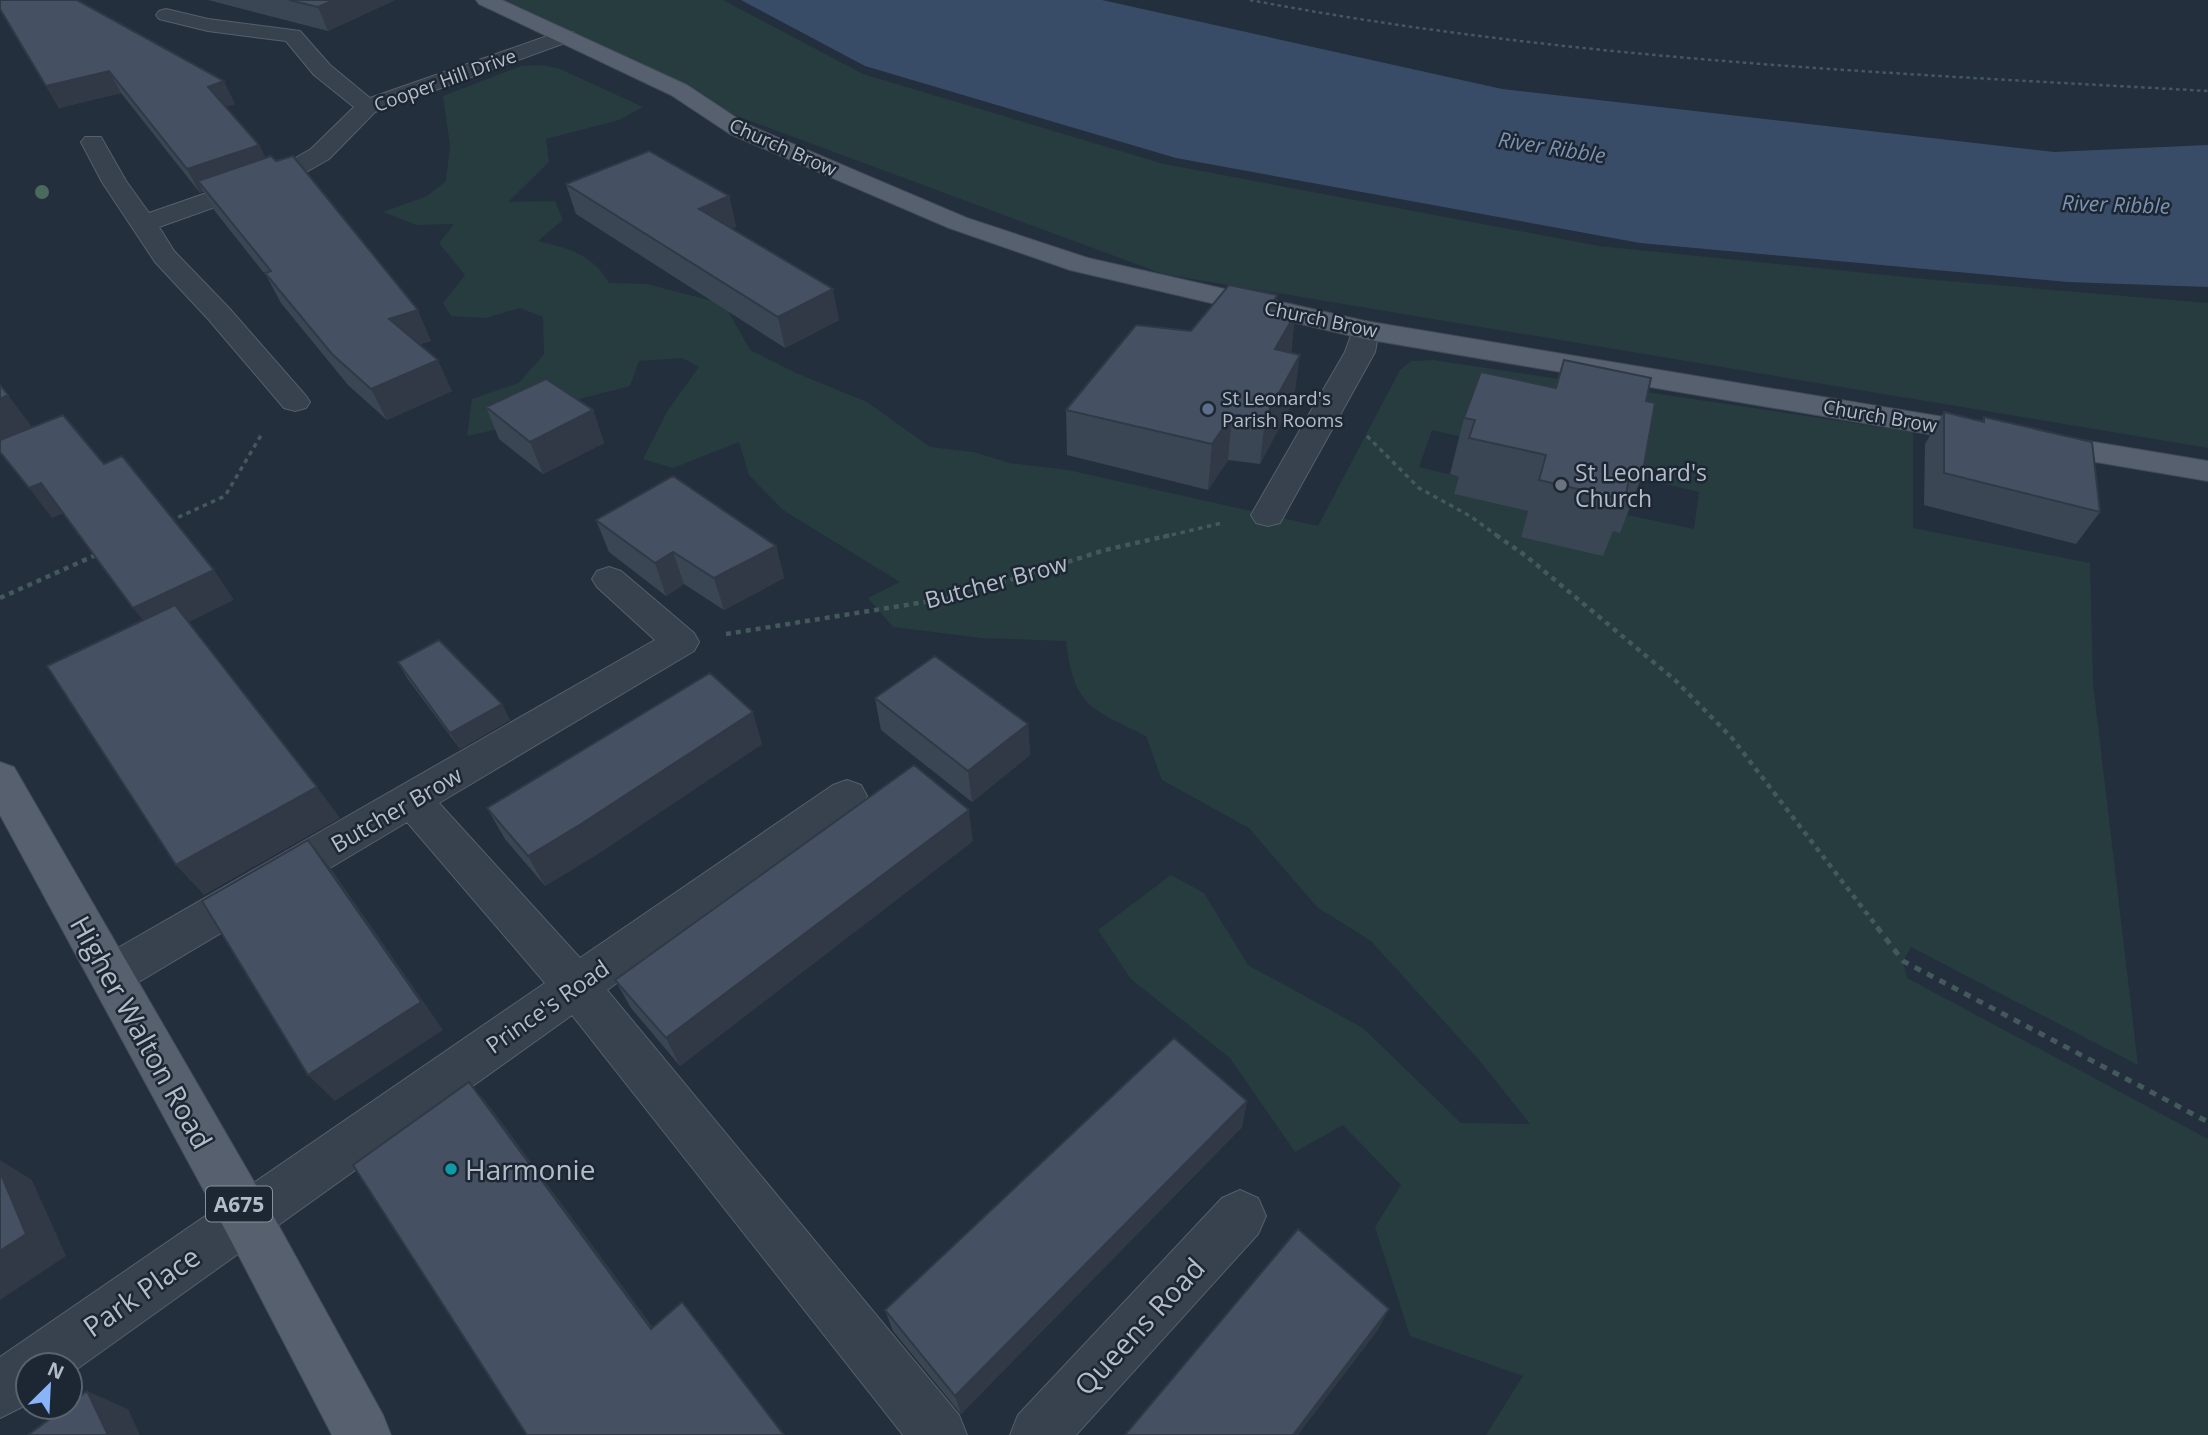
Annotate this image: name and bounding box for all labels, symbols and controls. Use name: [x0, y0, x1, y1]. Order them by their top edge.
street label: Cooper Hill Drive: [370, 42, 520, 118]
street label: Church Brow: [725, 112, 841, 182]
water label: River Ribble: [1496, 125, 1608, 169]
water label: River Ribble: [2061, 188, 2171, 220]
street label: Church Brow: [1262, 294, 1380, 344]
place label: St Leonard's Parish Rooms: [1222, 385, 1343, 433]
street label: Church Brow: [1821, 393, 1939, 439]
marker: St Leonard's Parish Rooms: [1200, 401, 1216, 417]
place label: St Leonard's Church: [1575, 456, 1707, 514]
marker: St Leonard's Church: [1553, 477, 1569, 493]
street label: Butcher Brow: [921, 547, 1071, 615]
street label: Butcher Brow: [325, 758, 468, 859]
street label: Higher Walton Road: [62, 909, 222, 1155]
street label: Prince's Road: [479, 952, 615, 1060]
place label: Harmonie: [465, 1150, 595, 1188]
marker: Harmonie: [443, 1161, 459, 1177]
road number: A675: [206, 1186, 272, 1222]
street label: Park Place: [75, 1237, 207, 1345]
street label: Queens Road: [1065, 1249, 1213, 1403]
north arrow: [14, 1351, 84, 1421]
text: N: [44, 1355, 68, 1385]

